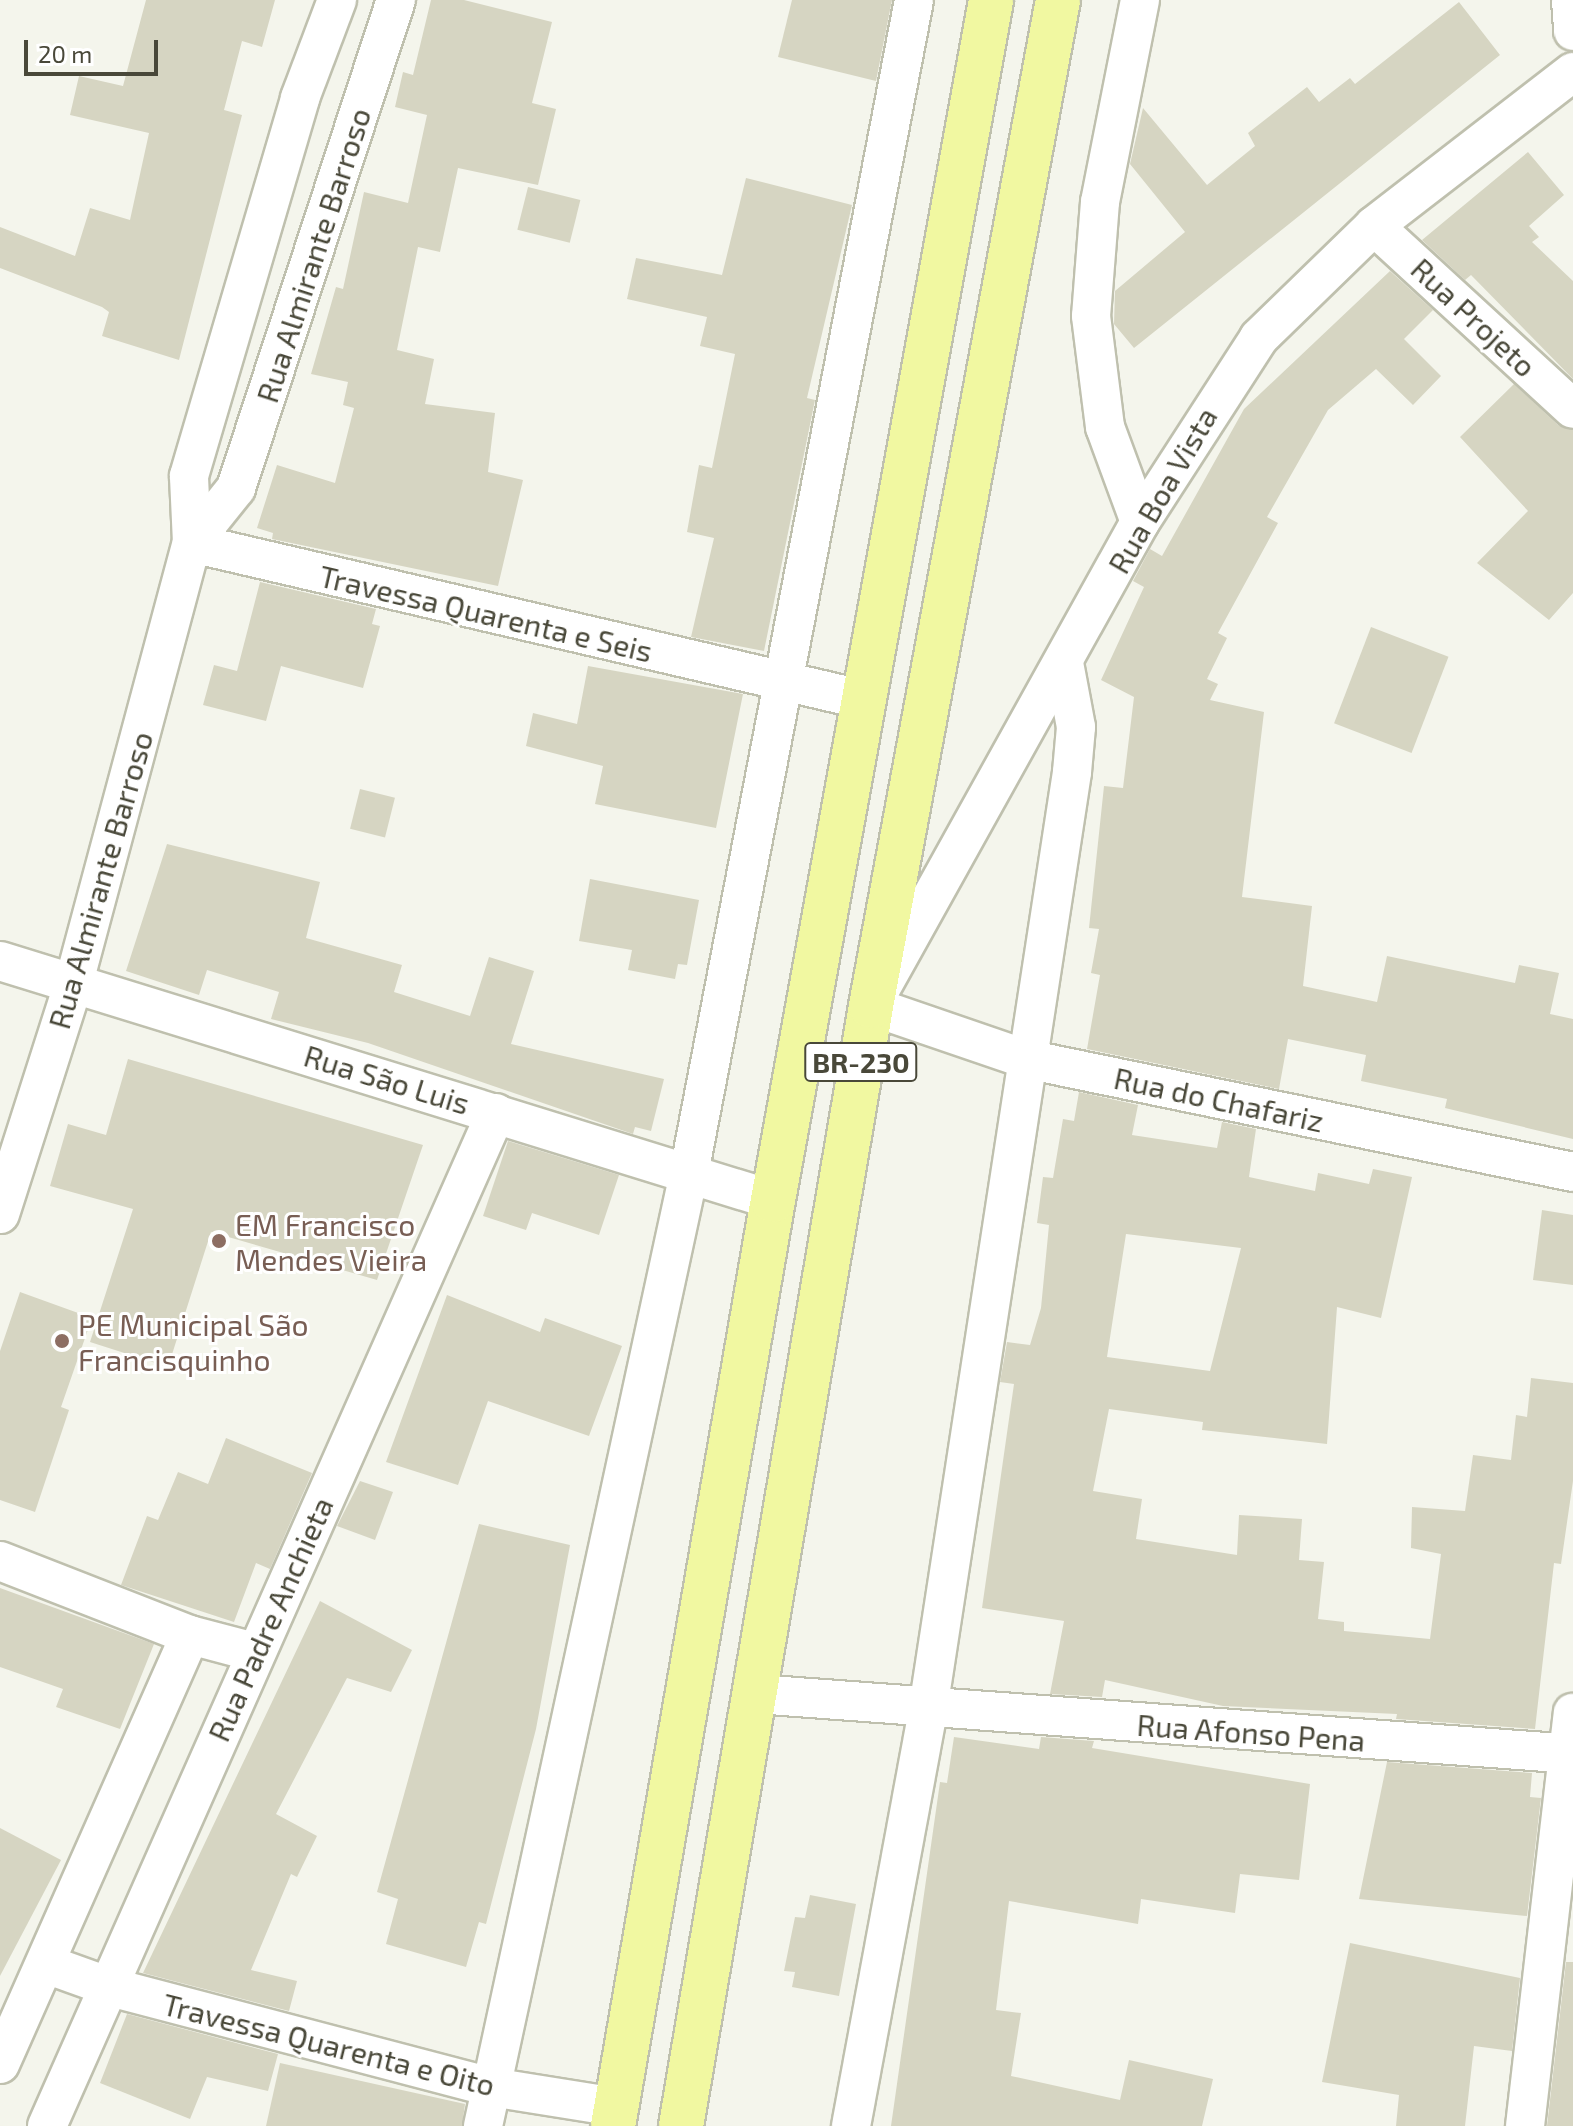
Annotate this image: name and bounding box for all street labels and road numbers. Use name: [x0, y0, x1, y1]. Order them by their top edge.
street label: Rua Almirante Barroso: [248, 103, 378, 407]
street label: Rua Projeto: [1404, 250, 1544, 384]
street label: Rua Boa Vista: [1100, 400, 1224, 580]
street label: Travessa Quarenta e Seis: [316, 557, 656, 669]
street label: Rua Almirante Barroso: [40, 727, 160, 1033]
street label: Rua São Luis: [300, 1037, 474, 1121]
road number: BR-230: [803, 1038, 919, 1086]
street label: Rua do Chafariz: [1111, 1059, 1327, 1139]
street label: Rua Padre Anchieta: [200, 1491, 340, 1747]
street label: Rua Afonso Pena: [1135, 1706, 1367, 1758]
street label: Travessa Quarenta e Oito: [159, 1985, 499, 2103]

